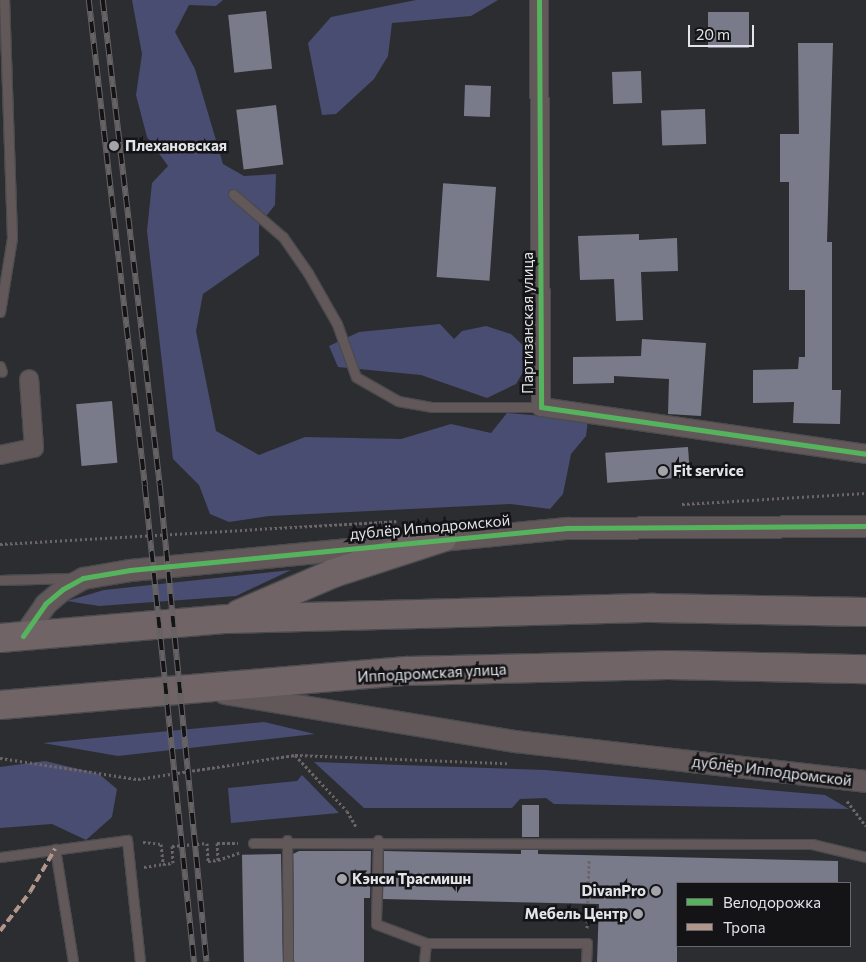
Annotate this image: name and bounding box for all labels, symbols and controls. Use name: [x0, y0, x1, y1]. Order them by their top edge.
scale bar: [691, 15, 757, 47]
text: 20 m: [696, 25, 730, 43]
place label: Плехановская: [125, 137, 227, 155]
marker: Плехановская: [107, 139, 121, 153]
street label: Партизанская улица: [519, 252, 537, 394]
place label: Fit service: [673, 462, 744, 480]
marker: Fit service: [657, 465, 669, 477]
street label: дублёр Ипподромской: [349, 511, 511, 543]
street label: Ипподромская улица: [357, 660, 507, 686]
street label: дублёр Ипподромской: [691, 752, 853, 790]
place label: Кэнси Трасмишн: [352, 870, 471, 888]
marker: Кэнси Трасмишн: [336, 873, 348, 885]
place label: DivanPro: [582, 882, 646, 900]
legend: [676, 882, 851, 947]
marker: DivanPro: [650, 885, 662, 897]
text: Велодорожка: [723, 893, 821, 911]
place label: Мебель Центр: [525, 905, 628, 923]
marker: Мебель Центр: [632, 908, 644, 920]
text: Тропа: [723, 918, 765, 936]

